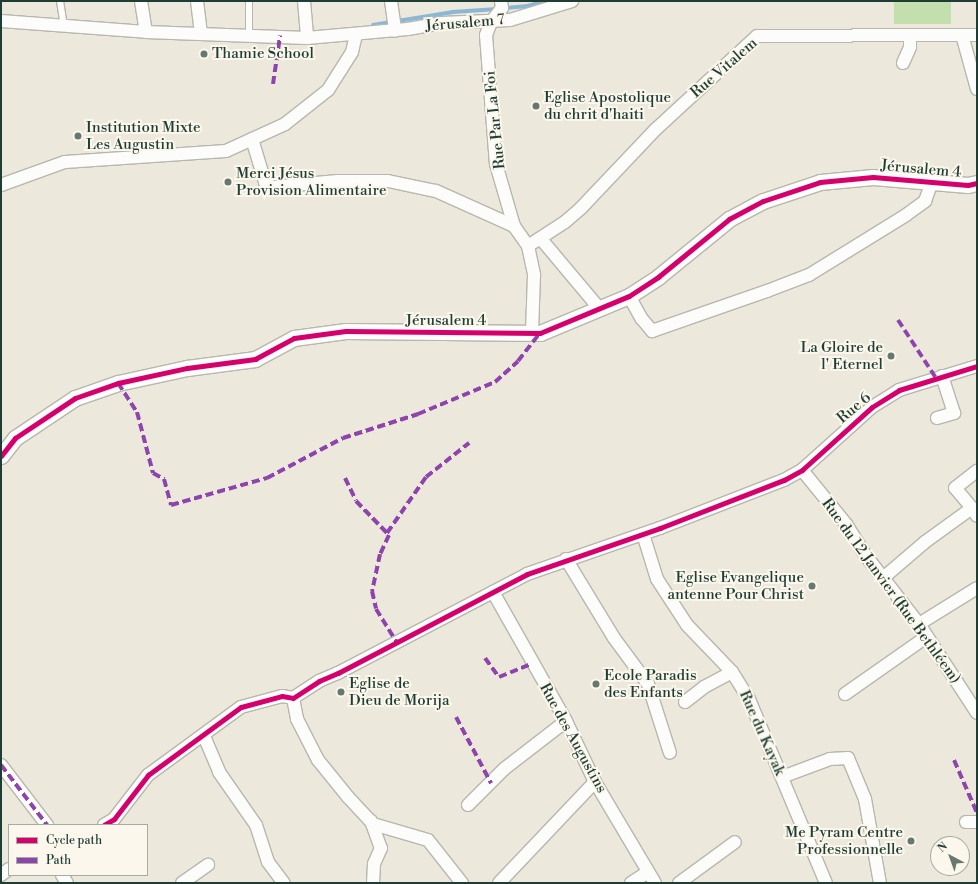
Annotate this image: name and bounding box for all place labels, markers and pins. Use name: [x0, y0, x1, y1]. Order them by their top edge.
place label: Thamie School: [212, 45, 314, 63]
marker: Thamie School: [199, 49, 209, 59]
place label: Eglise Apostolique du chrit d'haiti: [544, 88, 671, 123]
marker: Eglise Apostolique du chrit d'haiti: [531, 101, 541, 111]
place label: Institution Mixte Les Augustin: [86, 118, 201, 153]
marker: Institution Mixte Les Augustin: [73, 131, 83, 141]
place label: Merci Jésus Provision Alimentaire: [236, 164, 386, 199]
marker: Merci Jésus Provision Alimentaire: [223, 177, 233, 187]
place label: La Gloire de l' Eternel: [800, 338, 883, 373]
marker: La Gloire de l' Eternel: [886, 351, 896, 361]
place label: Eglise Evangelique antenne Pour Christ: [667, 568, 804, 603]
marker: Eglise Evangelique antenne Pour Christ: [807, 581, 817, 591]
place label: Ecole Paradis des Enfants: [604, 666, 697, 701]
place label: Eglise de Dieu de Morija: [349, 674, 450, 709]
marker: Ecole Paradis des Enfants: [591, 679, 601, 689]
marker: Eglise de Dieu de Morija: [336, 687, 346, 697]
place label: Me Pyram Centre Professionnelle: [785, 823, 903, 858]
marker: Me Pyram Centre Professionnelle: [906, 836, 916, 846]

